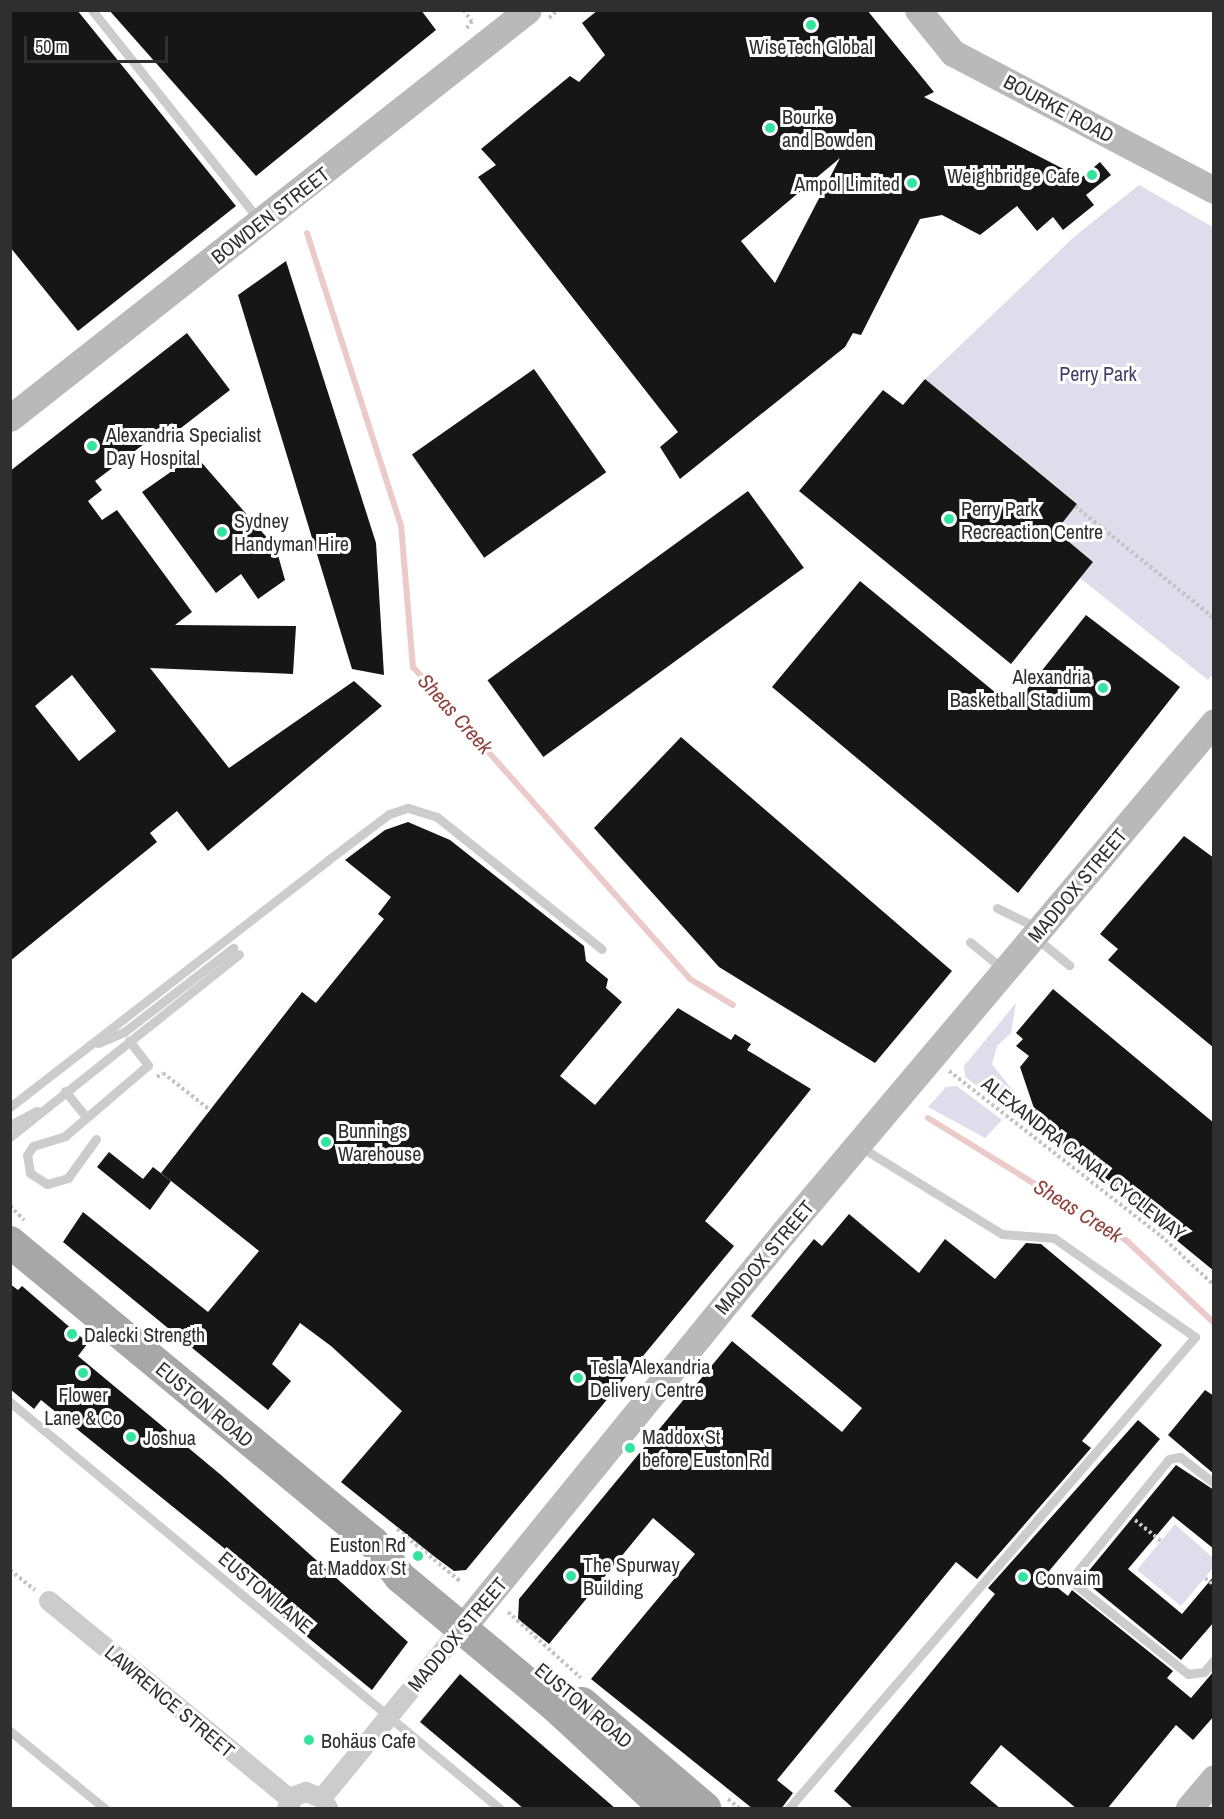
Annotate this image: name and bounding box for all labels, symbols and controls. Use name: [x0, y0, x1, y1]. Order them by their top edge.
marker: WiseTech Global: [804, 18, 818, 32]
scale bar: [27, 24, 171, 62]
text: 50 m: [35, 34, 68, 59]
place label: WiseTech Global: [749, 34, 873, 58]
street label: BOURKE ROAD: [1000, 69, 1118, 147]
place label: Bourke and Bowden: [782, 104, 873, 151]
marker: Bourke and Bowden: [763, 121, 777, 135]
street label: BOWDEN STREET: [206, 162, 334, 268]
place label: Weighbridge Cafe: [947, 163, 1080, 187]
marker: Weighbridge Cafe: [1085, 168, 1099, 182]
place label: Ampol Limited: [794, 171, 900, 195]
marker: Ampol Limited: [905, 176, 919, 190]
park label: Perry Park: [1059, 361, 1137, 385]
place label: Alexandria Specialist Day Hospital: [106, 422, 261, 469]
marker: Alexandria Specialist Day Hospital: [83, 437, 101, 455]
place label: Perry Park Recreaction Centre: [961, 496, 1103, 543]
place label: Sydney Handyman Hire: [234, 508, 349, 555]
marker: Perry Park Recreaction Centre: [942, 512, 956, 526]
marker: Sydney Handyman Hire: [215, 525, 229, 539]
place label: Alexandria Basketball Stadium: [950, 664, 1091, 711]
water label: Sheas Creek: [412, 669, 498, 759]
marker: Alexandria Basketball Stadium: [1096, 681, 1110, 695]
street label: MADDOX STREET: [1022, 823, 1132, 947]
street label: ALEXANDRA CANAL CYCLEWAY: [977, 1071, 1191, 1245]
place label: Bunnings Warehouse: [338, 1118, 421, 1165]
marker: Bunnings Warehouse: [319, 1135, 333, 1149]
water label: Sheas Creek: [1029, 1174, 1127, 1248]
street label: MADDOX STREET: [709, 1195, 819, 1319]
place label: Dalecki Strength: [84, 1322, 205, 1346]
marker: Dalecki Strength: [65, 1327, 79, 1341]
place label: Tesla Alexandria Delivery Centre: [590, 1354, 711, 1401]
street label: EUSTON ROAD: [151, 1356, 259, 1452]
marker: Flower Lane & Co: [76, 1366, 90, 1380]
marker: Tesla Alexandria Delivery Centre: [571, 1371, 585, 1385]
place label: Flower Lane & Co: [44, 1382, 122, 1429]
place label: Maddox St before Euston Rd: [642, 1424, 770, 1471]
place label: Joshua: [143, 1425, 196, 1449]
marker: Joshua: [124, 1430, 138, 1444]
marker: Maddox St before Euston Rd: [623, 1441, 637, 1455]
place label: Euston Rd at Maddox St: [309, 1532, 406, 1579]
street label: EUSTON LANE: [214, 1546, 318, 1638]
marker: Euston Rd at Maddox St: [411, 1549, 425, 1563]
place label: The Spurway Building: [583, 1552, 680, 1599]
place label: Convaim: [1035, 1565, 1101, 1589]
marker: The Spurway Building: [564, 1569, 578, 1583]
marker: Convaim: [1016, 1570, 1030, 1584]
street label: MADDOX STREET: [402, 1572, 512, 1696]
street label: LAWRENCE STREET: [100, 1640, 240, 1762]
street label: EUSTON ROAD: [530, 1657, 638, 1753]
place label: Bohäus Cafe: [321, 1728, 416, 1752]
marker: Bohäus Cafe: [302, 1733, 316, 1747]

